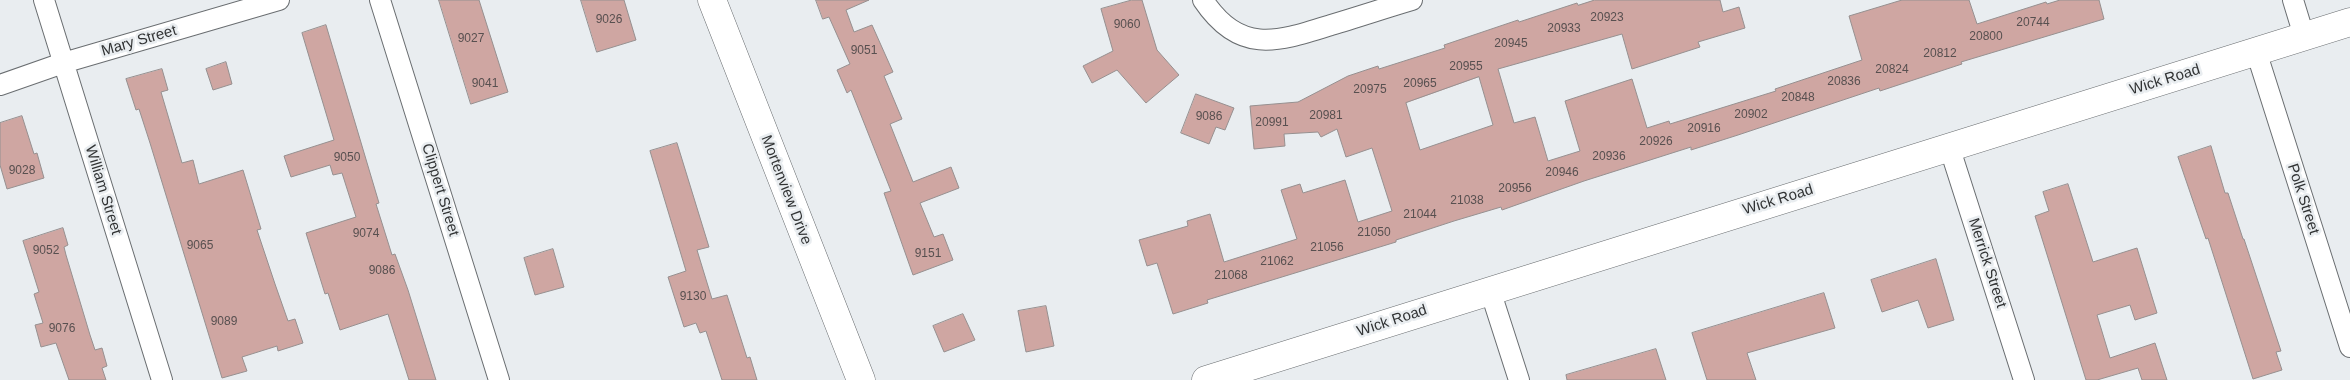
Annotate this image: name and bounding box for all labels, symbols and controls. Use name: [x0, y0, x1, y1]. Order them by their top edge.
house number: 20923: [1590, 11, 1624, 25]
house number: 9026: [596, 13, 622, 27]
house number: 20744: [2016, 16, 2050, 30]
house number: 9060: [1114, 18, 1140, 32]
street label: Mary Street: [99, 22, 179, 60]
house number: 20933: [1547, 22, 1581, 36]
house number: 20800: [1969, 30, 2003, 44]
house number: 9027: [458, 32, 484, 46]
house number: 20945: [1494, 37, 1528, 51]
house number: 9051: [851, 44, 877, 58]
house number: 20812: [1923, 47, 1957, 61]
house number: 20955: [1449, 60, 1483, 74]
street label: Wick Road: [2128, 61, 2202, 99]
house number: 20824: [1875, 63, 1909, 77]
house number: 20836: [1827, 75, 1861, 89]
house number: 9041: [472, 77, 498, 91]
house number: 20965: [1403, 77, 1437, 91]
house number: 20975: [1353, 83, 1387, 97]
house number: 20848: [1781, 91, 1815, 105]
house number: 20902: [1734, 108, 1768, 122]
house number: 20981: [1309, 109, 1343, 123]
house number: 9086: [1196, 110, 1222, 124]
house number: 20991: [1255, 116, 1289, 130]
house number: 20916: [1687, 122, 1721, 136]
street label: Mortenview Drive: [757, 133, 815, 247]
house number: 20926: [1639, 135, 1673, 149]
street label: Clippert Street: [417, 142, 463, 238]
street label: William Street: [81, 143, 125, 237]
house number: 20936: [1592, 150, 1626, 164]
house number: 9050: [334, 151, 360, 165]
street label: Polk Street: [2283, 161, 2323, 237]
house number: 9028: [9, 164, 35, 178]
house number: 20946: [1545, 166, 1579, 180]
street label: Wick Road: [1741, 181, 1815, 219]
house number: 20956: [1498, 182, 1532, 196]
house number: 21038: [1450, 194, 1484, 208]
house number: 21044: [1403, 208, 1437, 222]
street label: Merrick Street: [1964, 216, 2010, 310]
house number: 21050: [1357, 226, 1391, 240]
house number: 9074: [353, 227, 379, 241]
house number: 9065: [187, 239, 213, 253]
house number: 21056: [1310, 241, 1344, 255]
house number: 9052: [33, 244, 59, 258]
house number: 9151: [915, 247, 941, 261]
house number: 21062: [1260, 255, 1294, 269]
house number: 9086: [369, 264, 395, 278]
house number: 21068: [1214, 269, 1248, 283]
house number: 9130: [680, 290, 706, 304]
street label: Wick Road: [1355, 301, 1429, 341]
house number: 9089: [211, 315, 237, 329]
house number: 9076: [49, 322, 75, 336]

